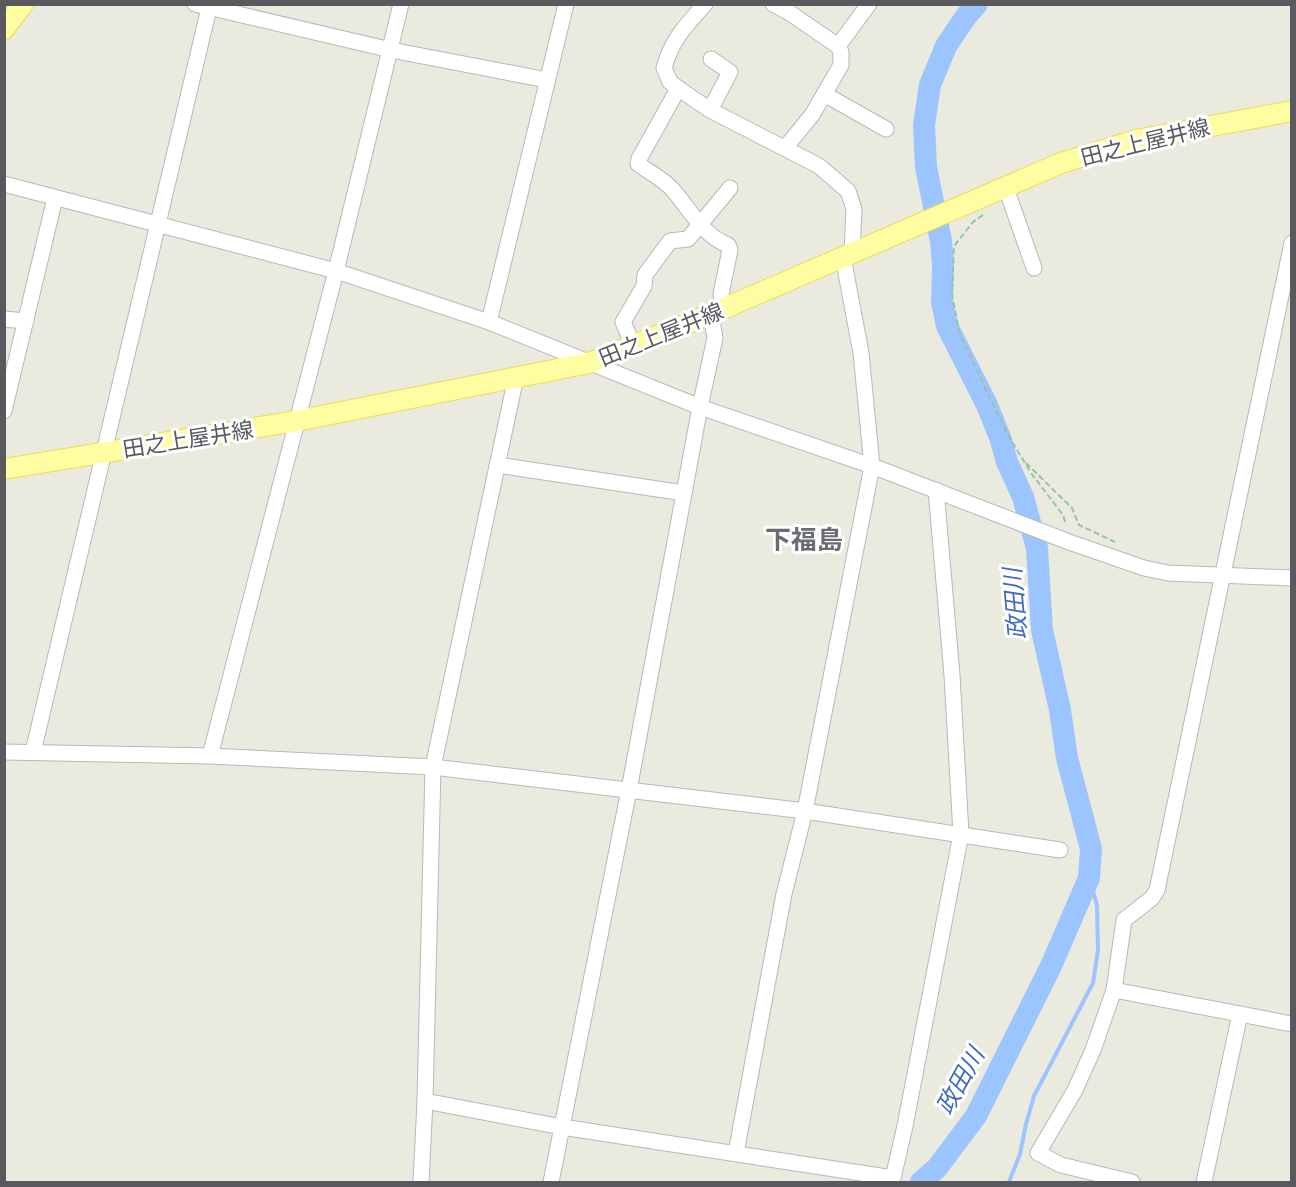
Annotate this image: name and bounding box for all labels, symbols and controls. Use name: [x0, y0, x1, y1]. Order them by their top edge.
street label: 田之上屋井線: [1077, 111, 1213, 173]
street label: 田之上屋井線: [594, 294, 728, 374]
street label: 田之上屋井線: [120, 413, 256, 465]
district label: 下福島: [765, 521, 843, 559]
water label: 政田川: [994, 564, 1036, 641]
water label: 政田川: [927, 1038, 994, 1121]

